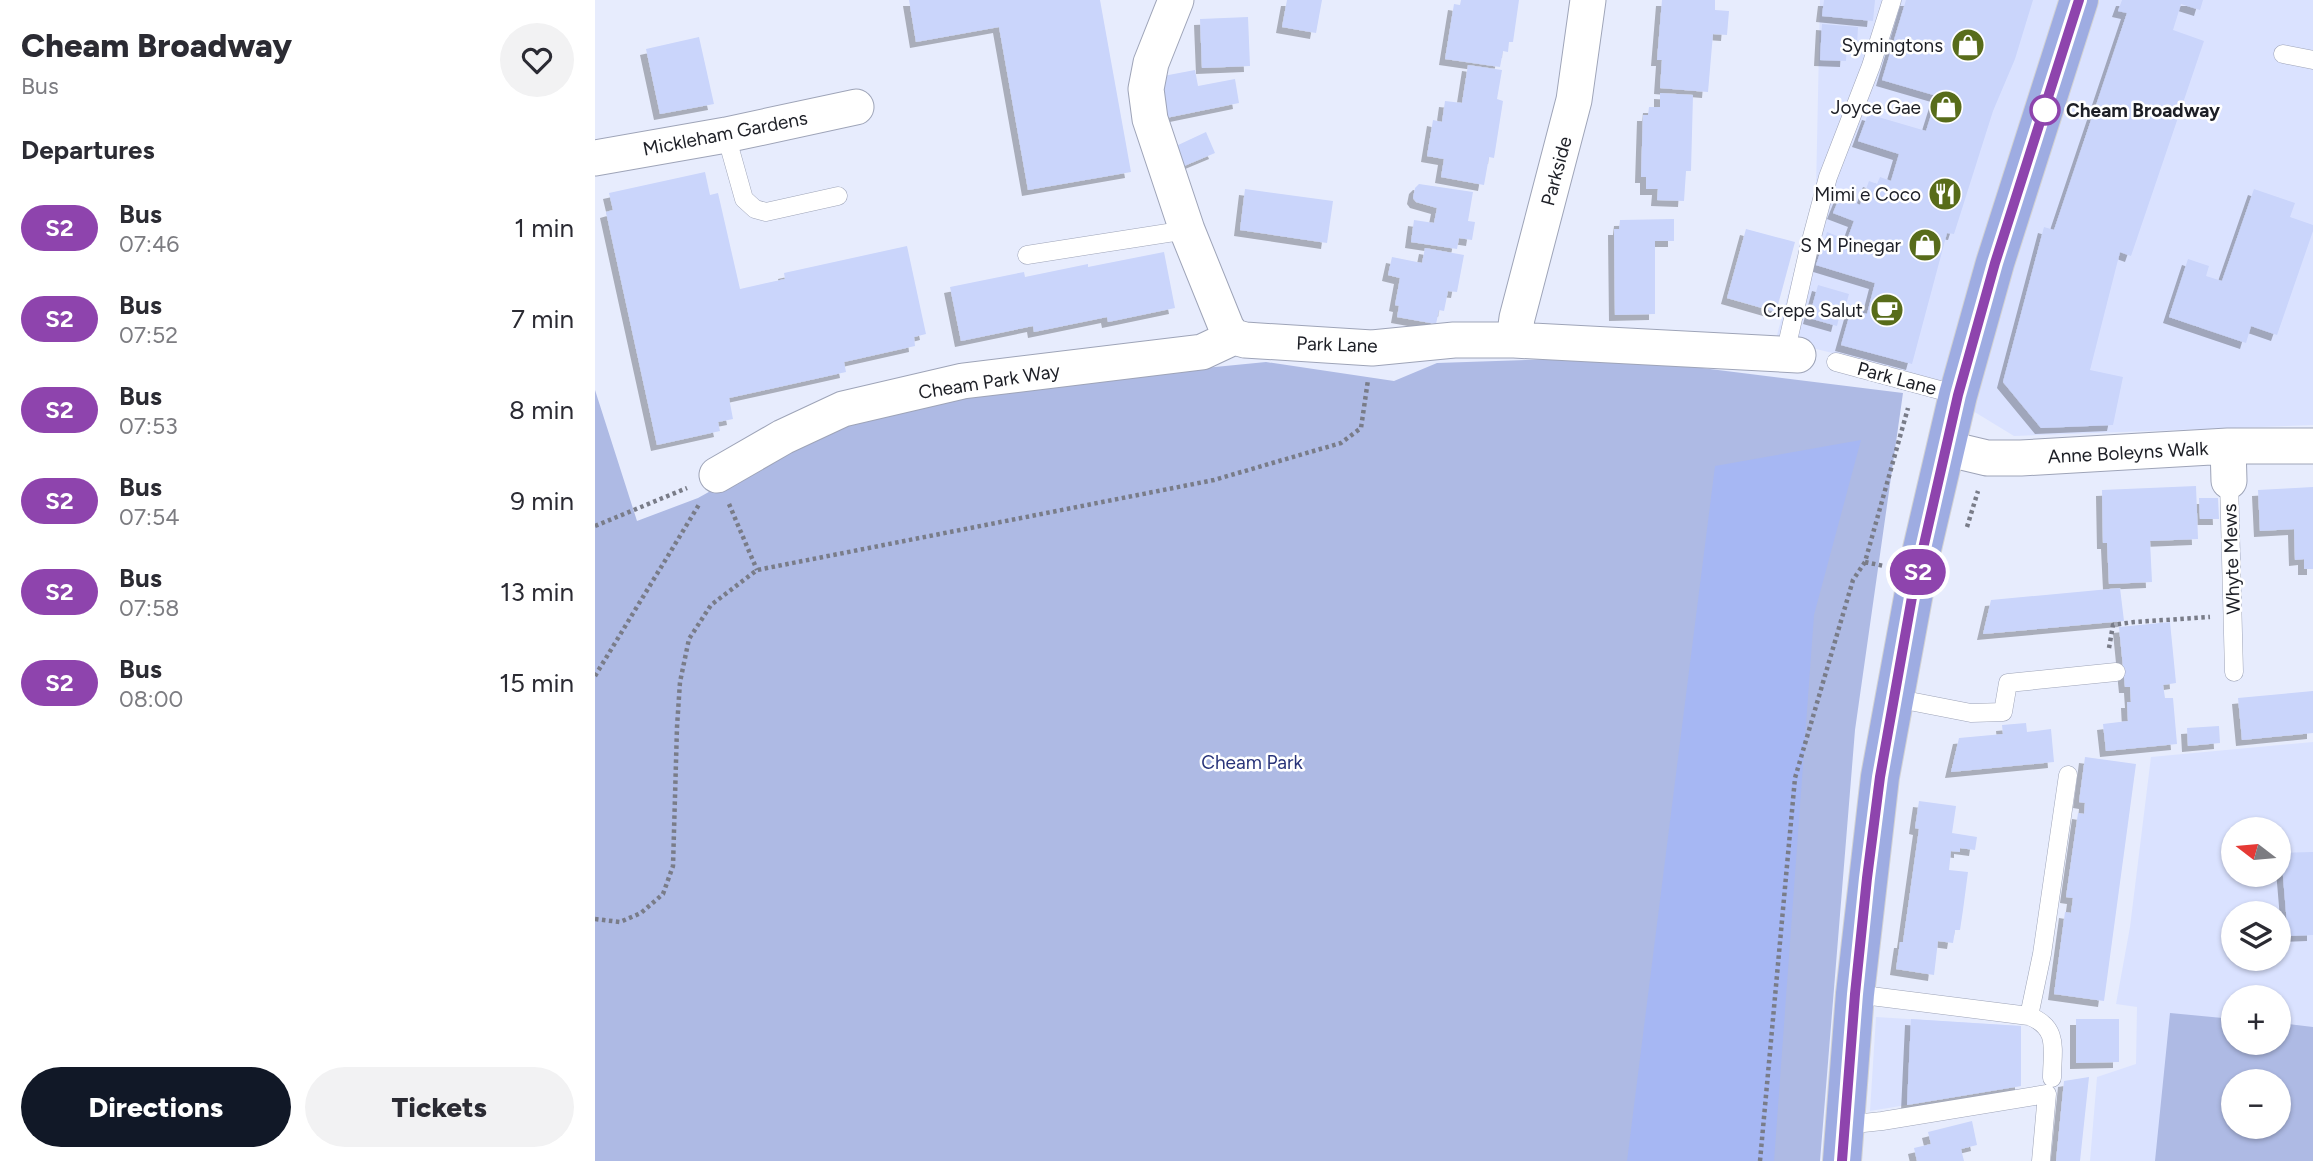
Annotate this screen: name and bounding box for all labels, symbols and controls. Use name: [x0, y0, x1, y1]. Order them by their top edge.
button: heart: [500, 23, 574, 97]
text: Cheam Broadway: [21, 26, 292, 65]
shop icon: Symingtons: [1949, 26, 1987, 64]
place label: Symingtons: [1841, 34, 1943, 57]
text: Bus: [21, 72, 59, 100]
shop icon: Joyce Gae: [1927, 88, 1965, 126]
marker: Cheam Broadway: [2030, 95, 2060, 125]
place label: Joyce Gae: [1831, 96, 1921, 119]
place label: Cheam Broadway: [2066, 99, 2220, 122]
street label: Mickleham Gardens: [641, 106, 809, 161]
text: Departures: [21, 134, 155, 166]
street label: Parkside: [1536, 134, 1577, 208]
restaurant icon: Mimi e Coco: [1926, 175, 1964, 213]
place label: Mimi e Coco: [1814, 183, 1921, 206]
text: Bus: [119, 198, 162, 230]
text: 1 min: [514, 212, 574, 244]
text: S2: [45, 213, 74, 242]
shop icon: S M Pinegar: [1906, 226, 1944, 264]
text: 07:46: [119, 230, 179, 258]
place label: S M Pinegar: [1800, 234, 1902, 257]
text: Bus: [119, 289, 162, 321]
cafe icon: Crepe Salut: [1868, 291, 1906, 329]
place label: Crepe Salut: [1763, 299, 1863, 322]
text: 7 min: [511, 303, 574, 335]
text: S2: [45, 304, 74, 333]
text: 07:52: [119, 321, 178, 349]
street label: Park Lane: [1296, 332, 1378, 357]
street label: Park Lane: [1855, 357, 1939, 400]
street label: Cheam Park Way: [917, 359, 1062, 404]
text: Bus: [119, 380, 162, 412]
text: 8 min: [509, 394, 574, 426]
text: S2: [45, 395, 74, 424]
text: 07:53: [119, 412, 178, 440]
street label: Anne Boleyns Walk: [2047, 437, 2210, 468]
text: Bus: [119, 471, 162, 503]
text: 9 min: [510, 485, 574, 517]
text: S2: [45, 486, 74, 515]
text: 07:54: [119, 503, 179, 531]
street label: Whyte Mews: [2218, 503, 2245, 615]
line badge: S2: [1887, 549, 1949, 595]
text: S2: [1904, 557, 1932, 586]
text: Bus: [119, 562, 162, 594]
text: 13 min: [500, 576, 574, 608]
text: S2: [45, 577, 74, 606]
text: 07:58: [119, 594, 179, 622]
text: Bus: [119, 653, 162, 685]
text: 15 min: [499, 667, 574, 699]
text: S2: [45, 668, 74, 697]
text: 08:00: [119, 685, 183, 713]
park label: Cheam Park: [1201, 751, 1303, 774]
north arrow: [2221, 817, 2291, 887]
map controls: [2221, 817, 2291, 1139]
button: layers: [2221, 901, 2291, 971]
button: +: [2221, 985, 2291, 1055]
button: Directions: [21, 1067, 291, 1147]
button: Tickets: [305, 1067, 574, 1147]
button: −: [2221, 1069, 2291, 1139]

